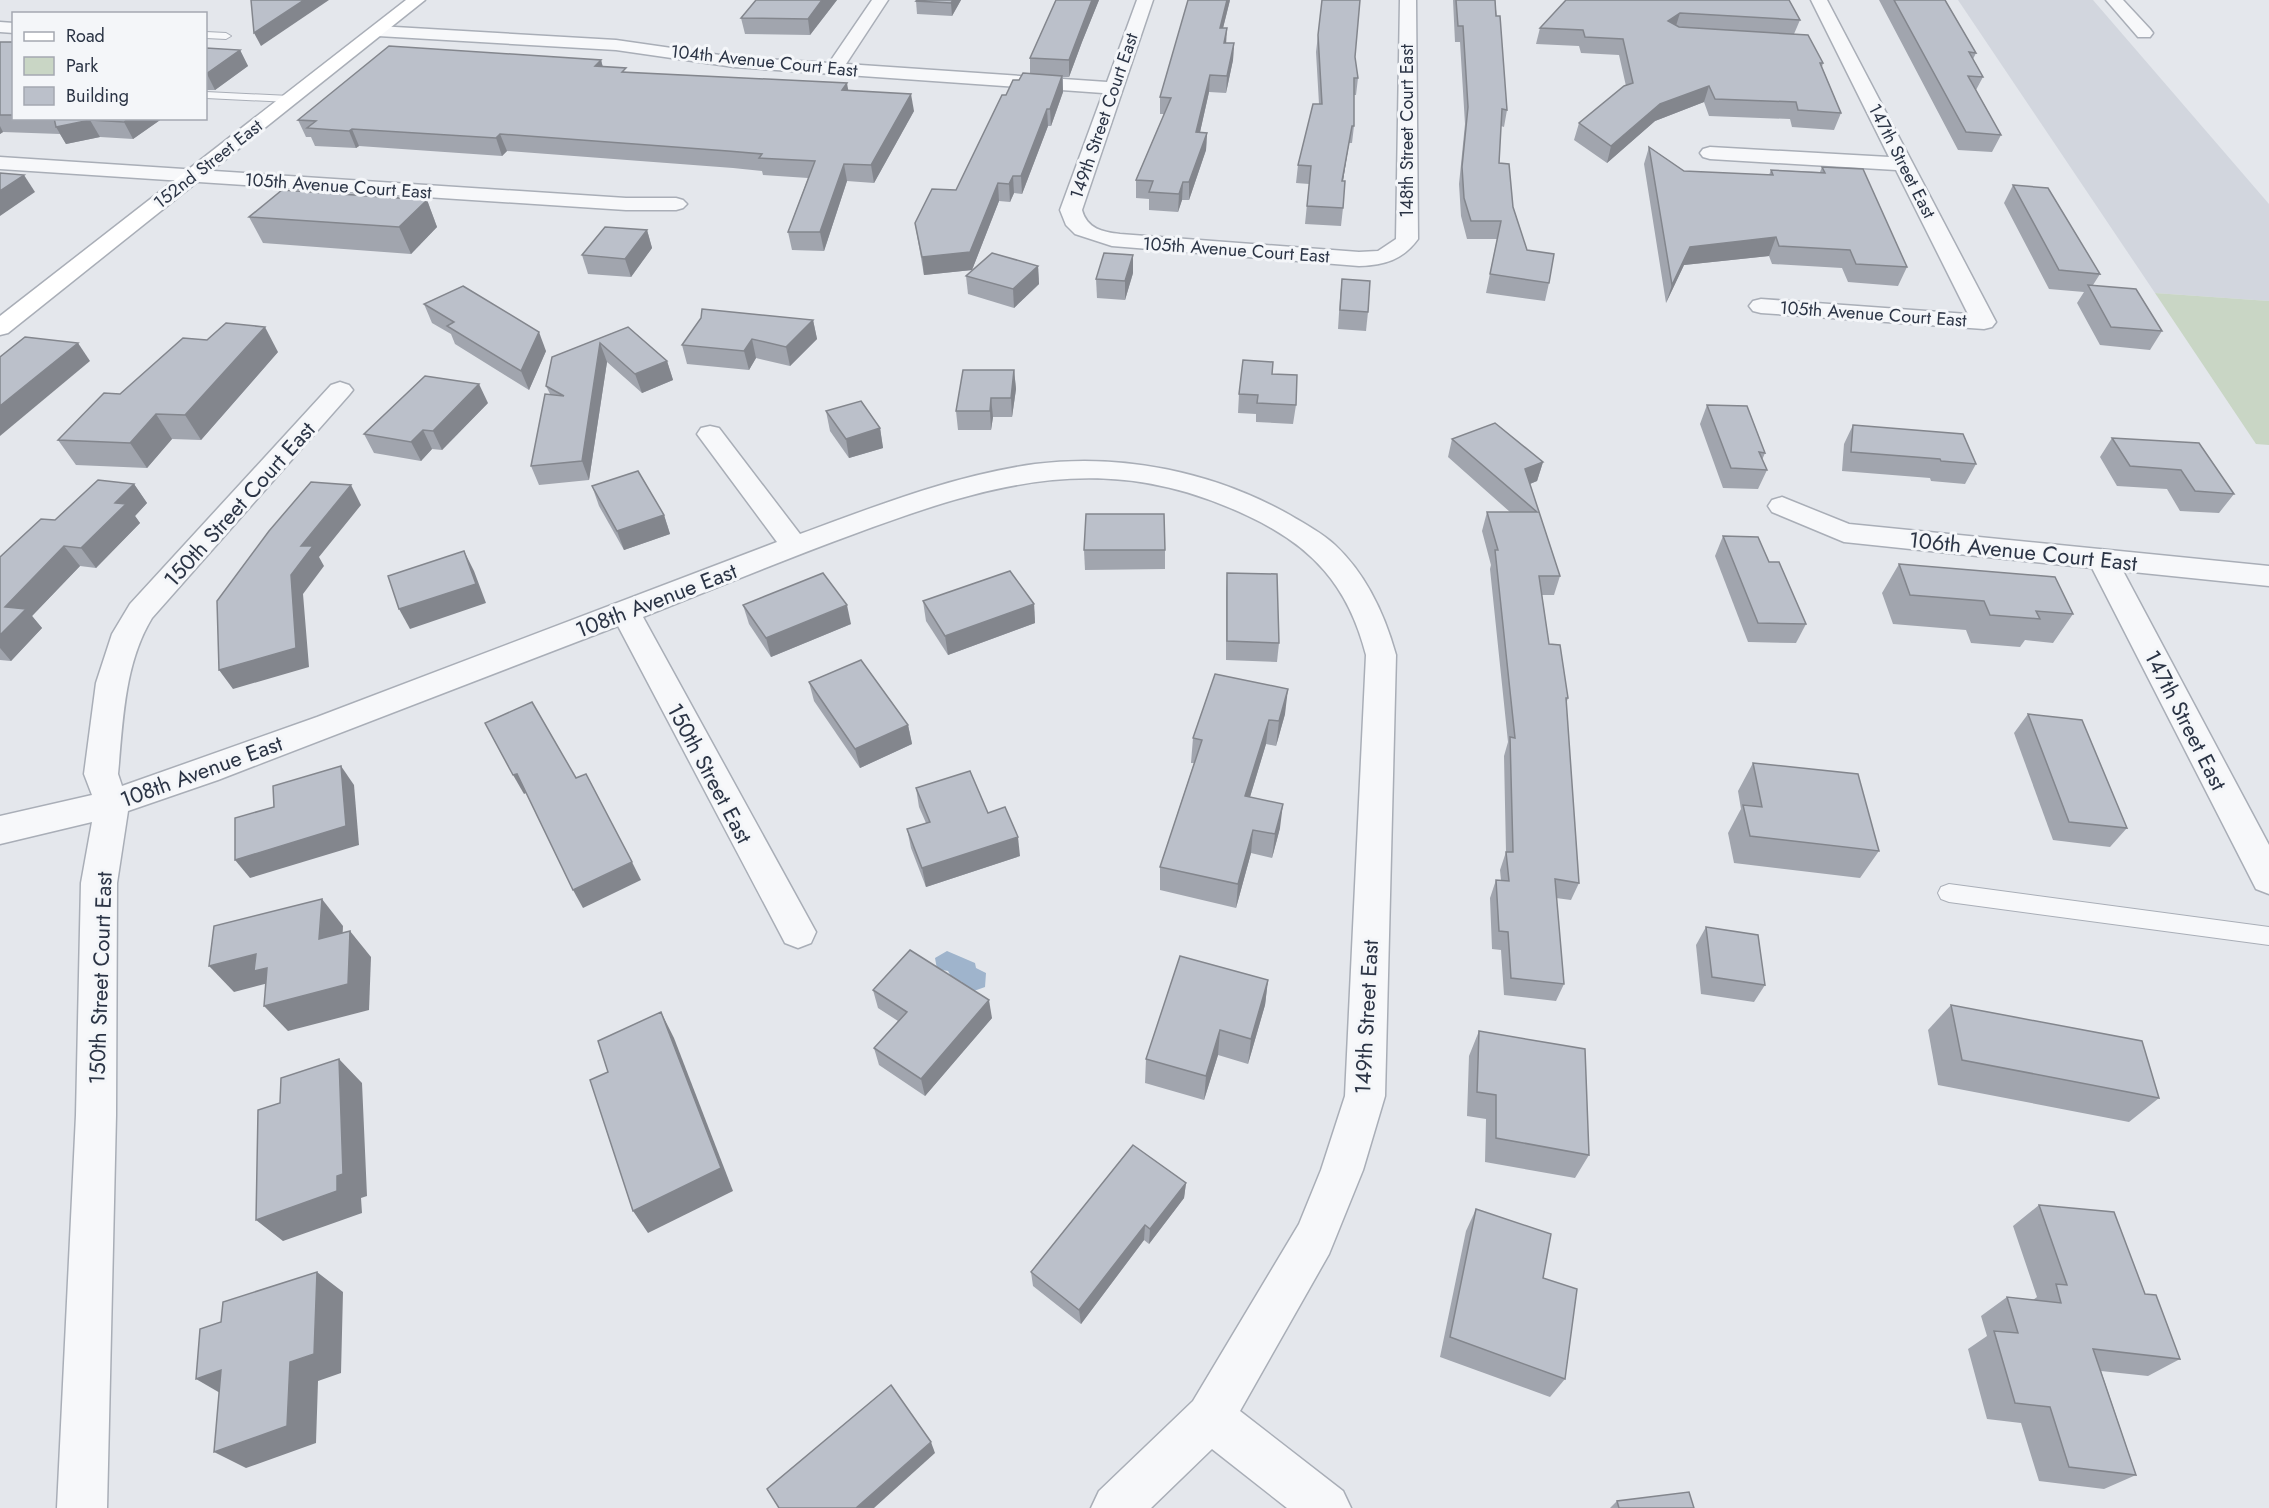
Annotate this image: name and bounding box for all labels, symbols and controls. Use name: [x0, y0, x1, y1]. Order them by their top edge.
legend: [12, 12, 207, 120]
text: Road: [66, 23, 105, 49]
street label: 149th Street Court East: [1063, 29, 1145, 203]
street label: 104th Avenue Court East: [669, 38, 859, 84]
street label: 148th Street Court East: [1394, 44, 1420, 218]
text: Park: [66, 53, 98, 79]
text: Building: [66, 83, 129, 109]
street label: 147th Street East: [1862, 99, 1942, 224]
street label: 152nd Street East: [148, 113, 269, 215]
street label: 105th Avenue Court East: [244, 166, 433, 206]
street label: 105th Avenue Court East: [1142, 230, 1331, 270]
street label: 105th Avenue Court East: [1779, 294, 1968, 334]
street label: 150th Street Court East: [156, 414, 323, 594]
street label: 106th Avenue Court East: [1907, 523, 2139, 579]
street label: 108th Avenue East: [571, 554, 742, 645]
street label: 147th Street East: [2137, 644, 2235, 796]
street label: 150th Street East: [660, 697, 761, 850]
street label: 108th Avenue East: [115, 727, 287, 815]
street label: 150th Street Court East: [80, 870, 120, 1085]
street label: 149th Street East: [1346, 938, 1386, 1095]

